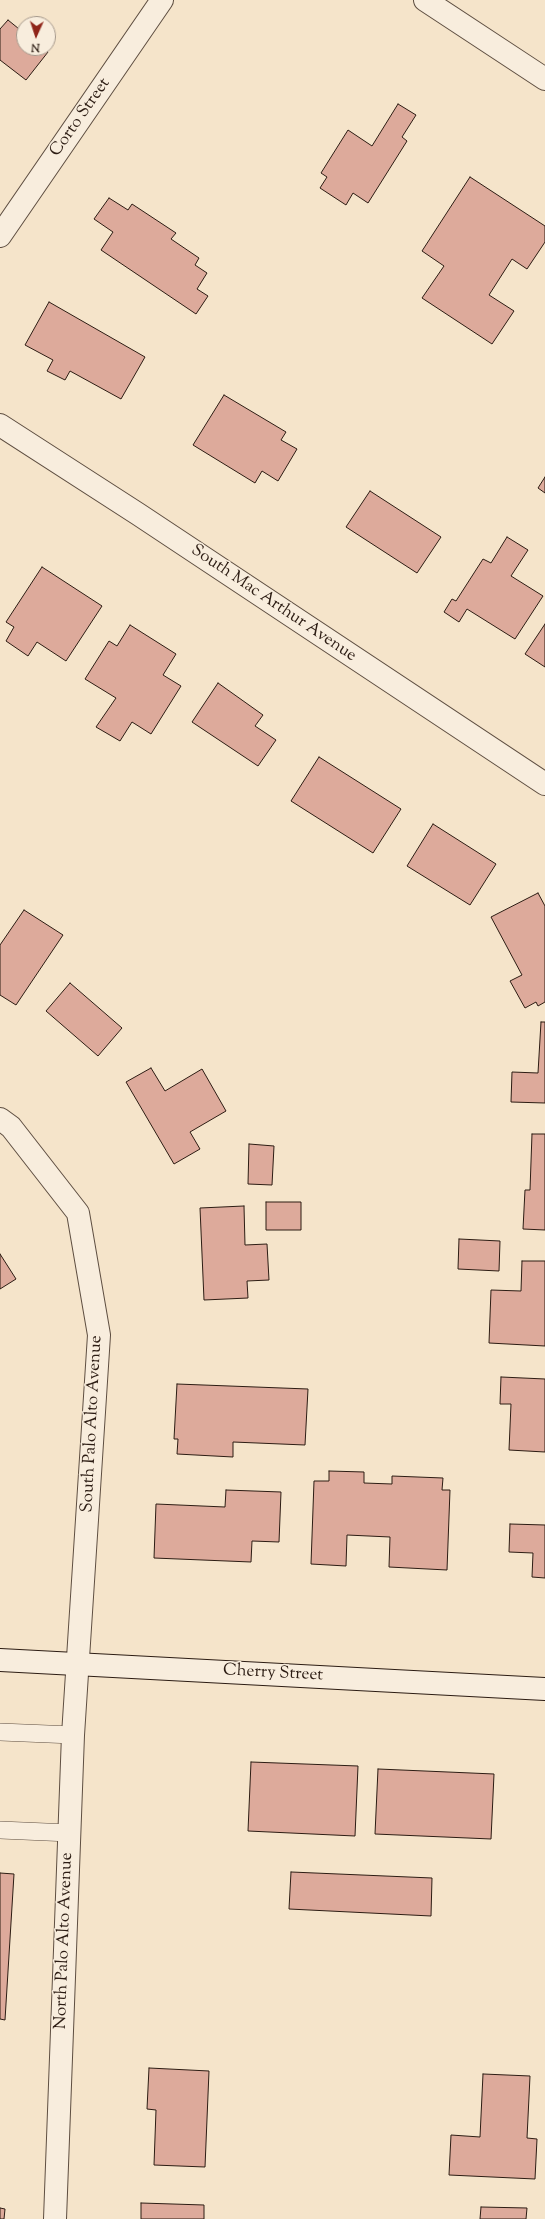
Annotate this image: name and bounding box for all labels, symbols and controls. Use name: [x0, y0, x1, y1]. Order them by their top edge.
north arrow: [16, 16, 56, 56]
text: N: [31, 39, 40, 55]
street label: Corto Street: [46, 75, 116, 161]
street label: South Mac Arthur Avenue: [186, 541, 360, 667]
street label: South Palo Alto Avenue: [78, 1335, 108, 1513]
street label: Cherry Street: [222, 1661, 324, 1687]
street label: North Palo Alto Avenue: [52, 1852, 78, 2030]

